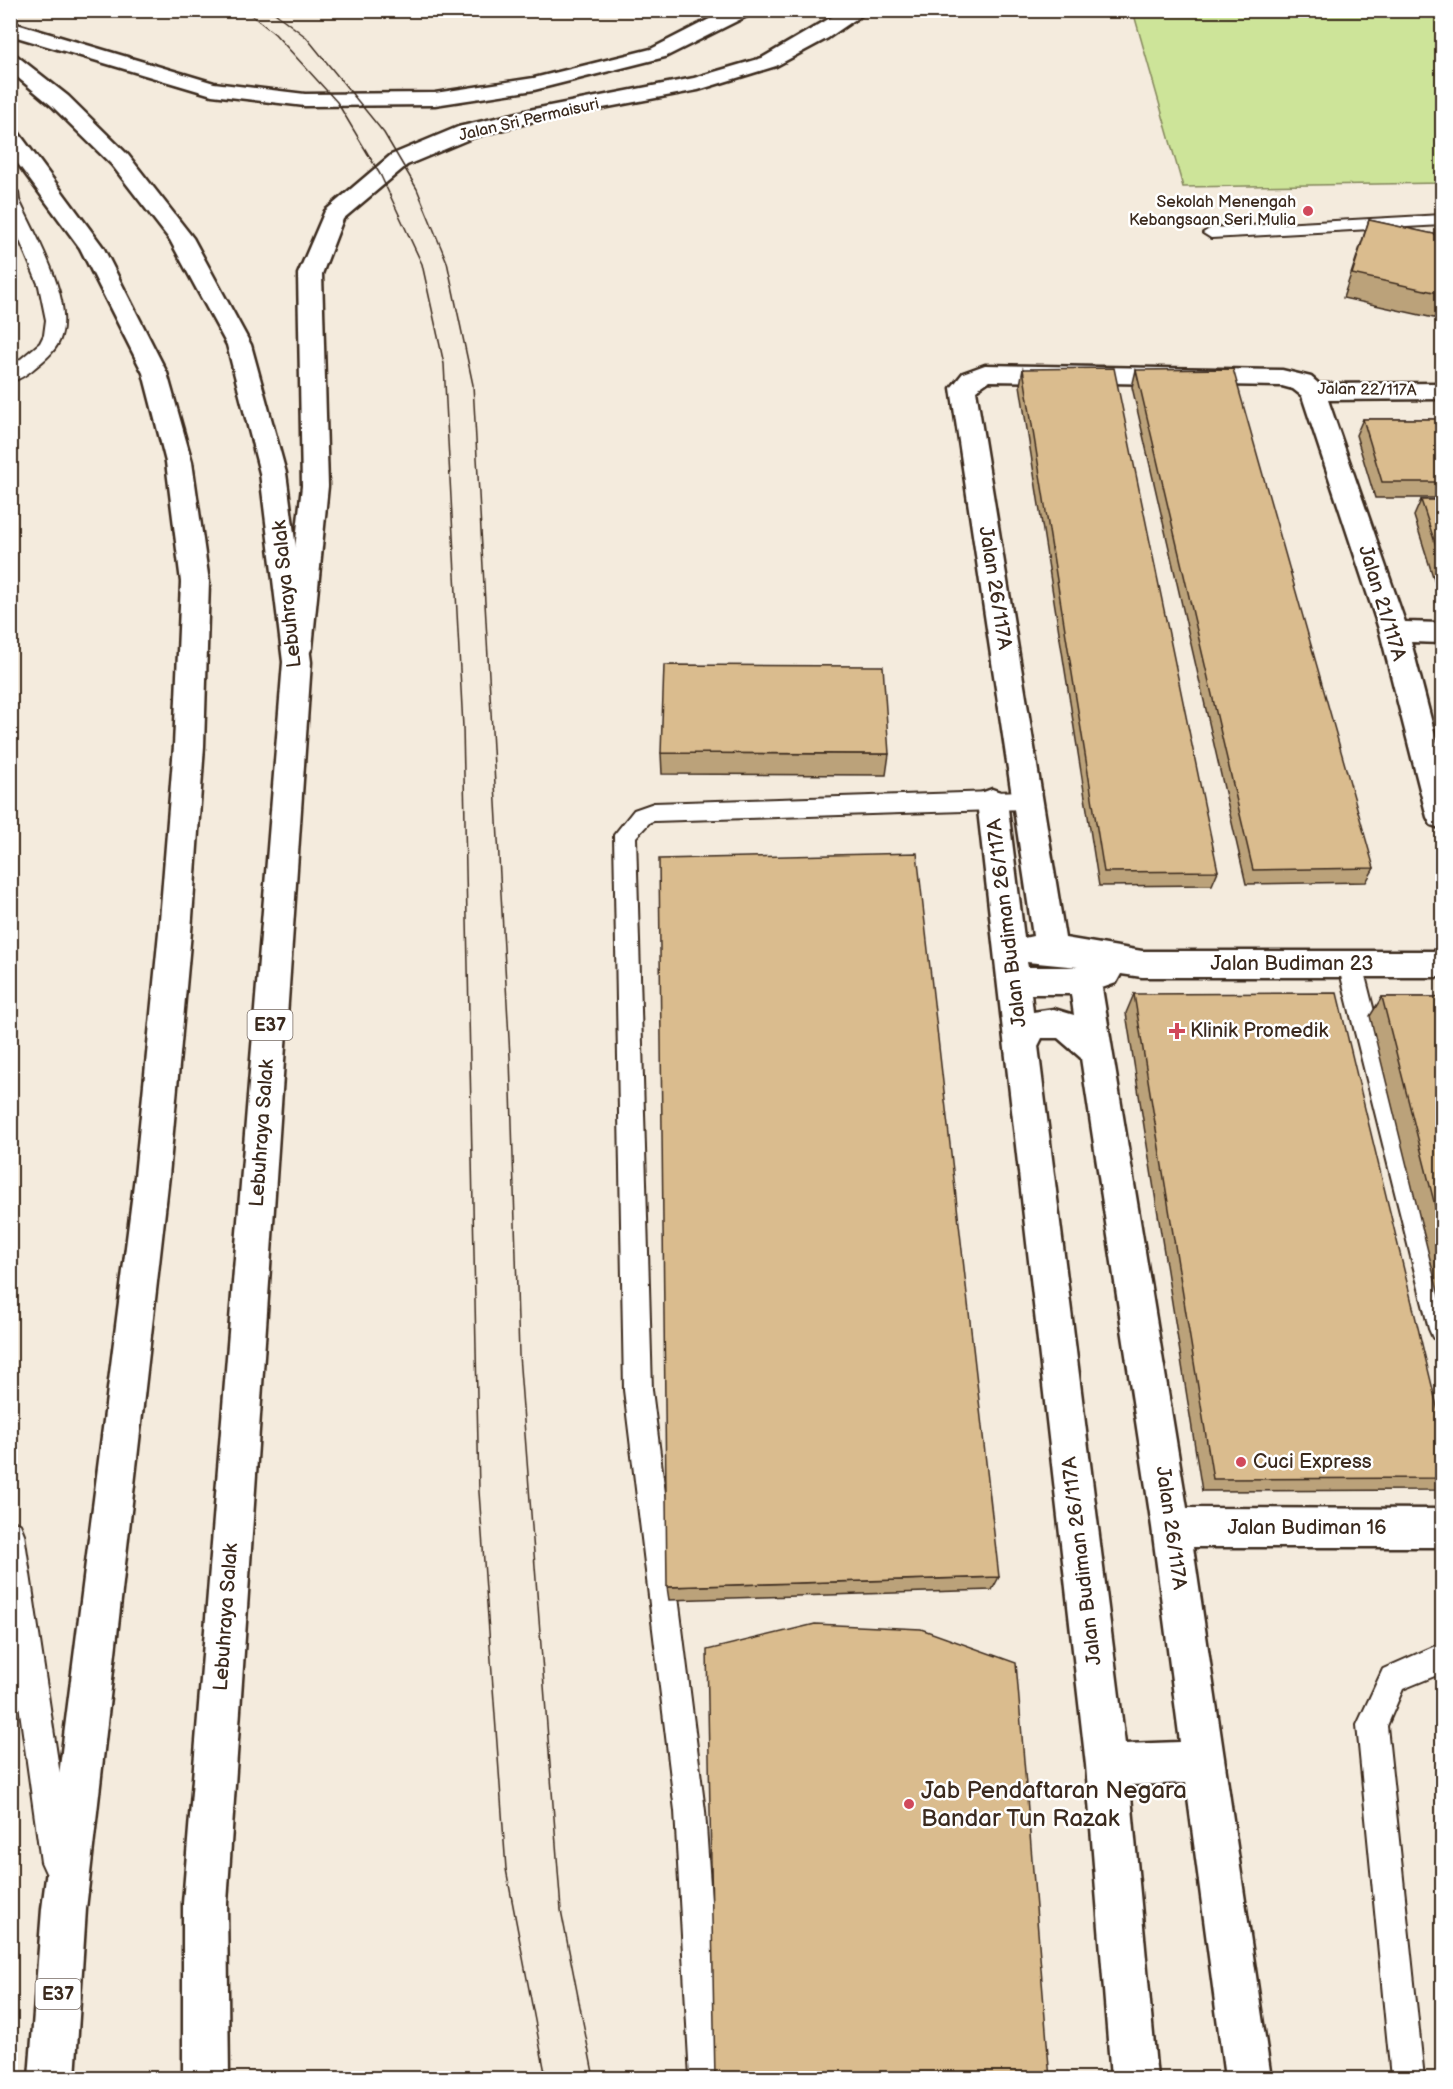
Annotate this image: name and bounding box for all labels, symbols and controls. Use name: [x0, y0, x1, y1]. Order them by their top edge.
street label: Jalan Sri Permaisuri: [457, 95, 601, 145]
place label: Sekolah Menengah Kebangsaan Seri Mulia: [1129, 193, 1296, 230]
marker: Sekolah Menengah Kebangsaan Seri Mulia: [1301, 204, 1315, 218]
street label: Jalan 22/117A: [1317, 380, 1417, 400]
street label: Lebuhraya Salak: [267, 519, 307, 669]
street label: Jalan 26/117A: [973, 525, 1017, 652]
street label: Jalan 21/117A: [1353, 542, 1411, 664]
street label: Jalan Budiman 26/117A: [982, 817, 1032, 1029]
street label: Jalan Budiman 23: [1211, 952, 1373, 976]
road number: E37: [248, 1010, 292, 1040]
place label: Klinik Promedik: [1190, 1019, 1328, 1043]
marker: Klinik Promedik: [1168, 1022, 1186, 1040]
street label: Lebuhraya Salak: [245, 1058, 279, 1208]
place label: Cuci Express: [1253, 1450, 1372, 1474]
street label: Jalan Budiman 26/117A: [1057, 1455, 1107, 1667]
marker: Cuci Express: [1234, 1455, 1248, 1469]
street label: Jalan 26/117A: [1150, 1465, 1192, 1592]
street label: Jalan Budiman 16: [1227, 1516, 1387, 1540]
street label: Lebuhraya Salak: [209, 1542, 243, 1692]
place label: Jab Pendaftaran Negara Bandar Tun Razak: [921, 1776, 1187, 1833]
marker: Jab Pendaftaran Negara Bandar Tun Razak: [902, 1797, 916, 1811]
road number: E37: [36, 1979, 80, 2009]

